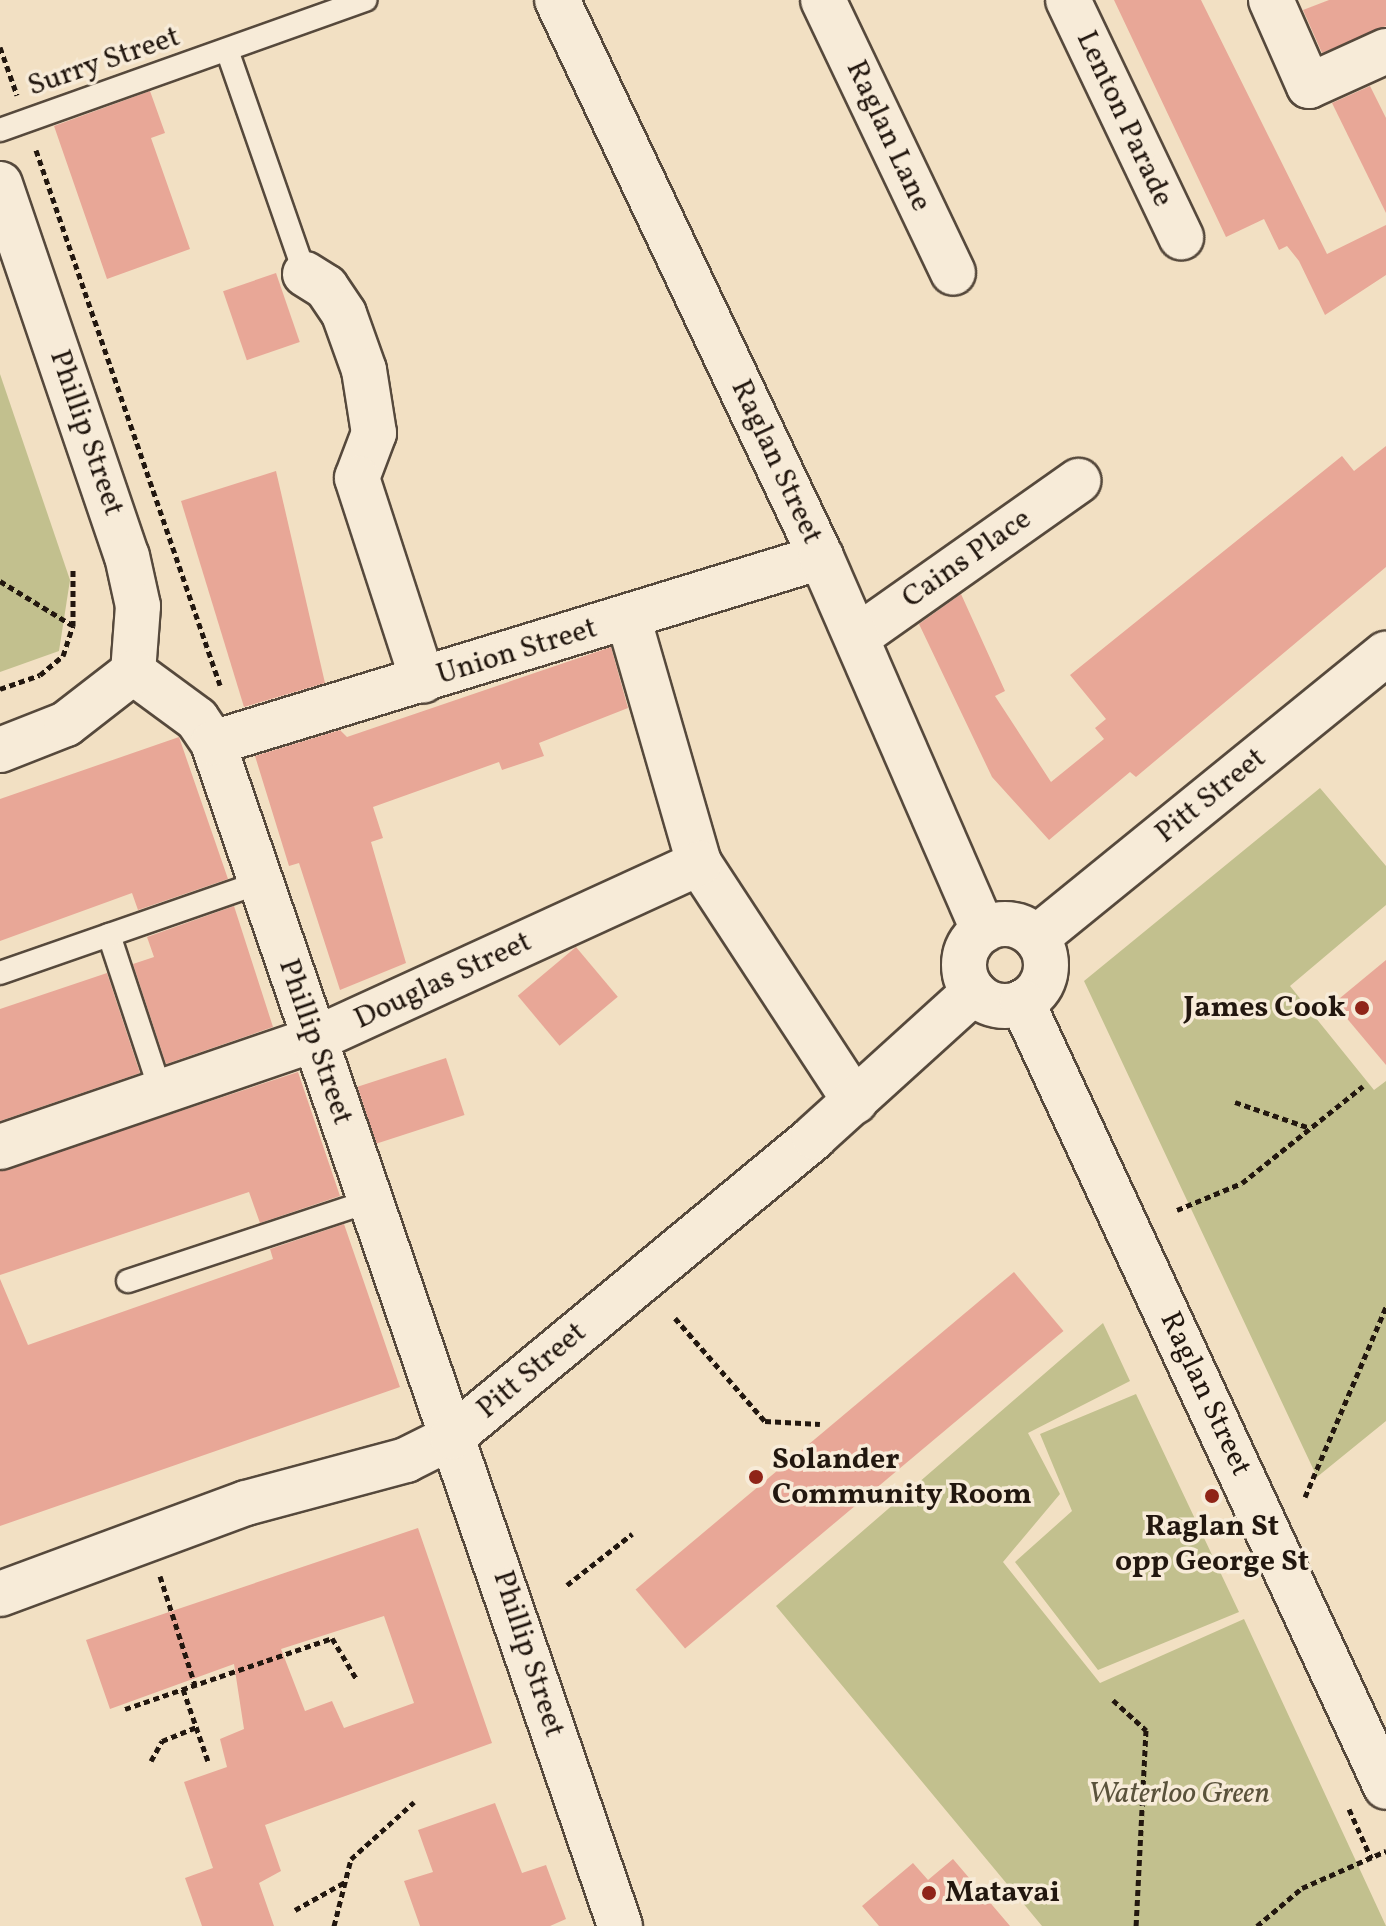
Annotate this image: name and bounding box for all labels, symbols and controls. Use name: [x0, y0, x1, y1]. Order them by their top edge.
street label: Surry Street: [23, 19, 185, 105]
street label: Lenton Parade: [1068, 25, 1180, 213]
street label: Raglan Lane: [837, 55, 939, 217]
street label: Phillip Street: [41, 345, 131, 521]
street label: Raglan Street: [722, 374, 830, 550]
street label: Cains Place: [896, 501, 1038, 617]
street label: Union Street: [433, 611, 601, 693]
street label: Pitt Street: [1148, 741, 1274, 851]
street label: Douglas Street: [349, 924, 537, 1038]
street label: Phillip Street: [270, 954, 360, 1130]
place label: James Cook: [1183, 990, 1346, 1026]
marker: James Cook: [1353, 999, 1371, 1017]
street label: Raglan Street: [1151, 1306, 1259, 1482]
street label: Pitt Street: [470, 1315, 594, 1427]
place label: Solander Community Room: [772, 1442, 1032, 1512]
marker: Solander Community Room: [747, 1468, 765, 1486]
marker: Raglan St opp George St: [1203, 1487, 1221, 1505]
place label: Raglan St opp George St: [1115, 1509, 1309, 1580]
street label: Phillip Street: [484, 1566, 572, 1742]
park label: Waterloo Green: [1088, 1776, 1270, 1812]
place label: Matavai: [945, 1875, 1060, 1911]
marker: Matavai: [920, 1884, 938, 1902]

